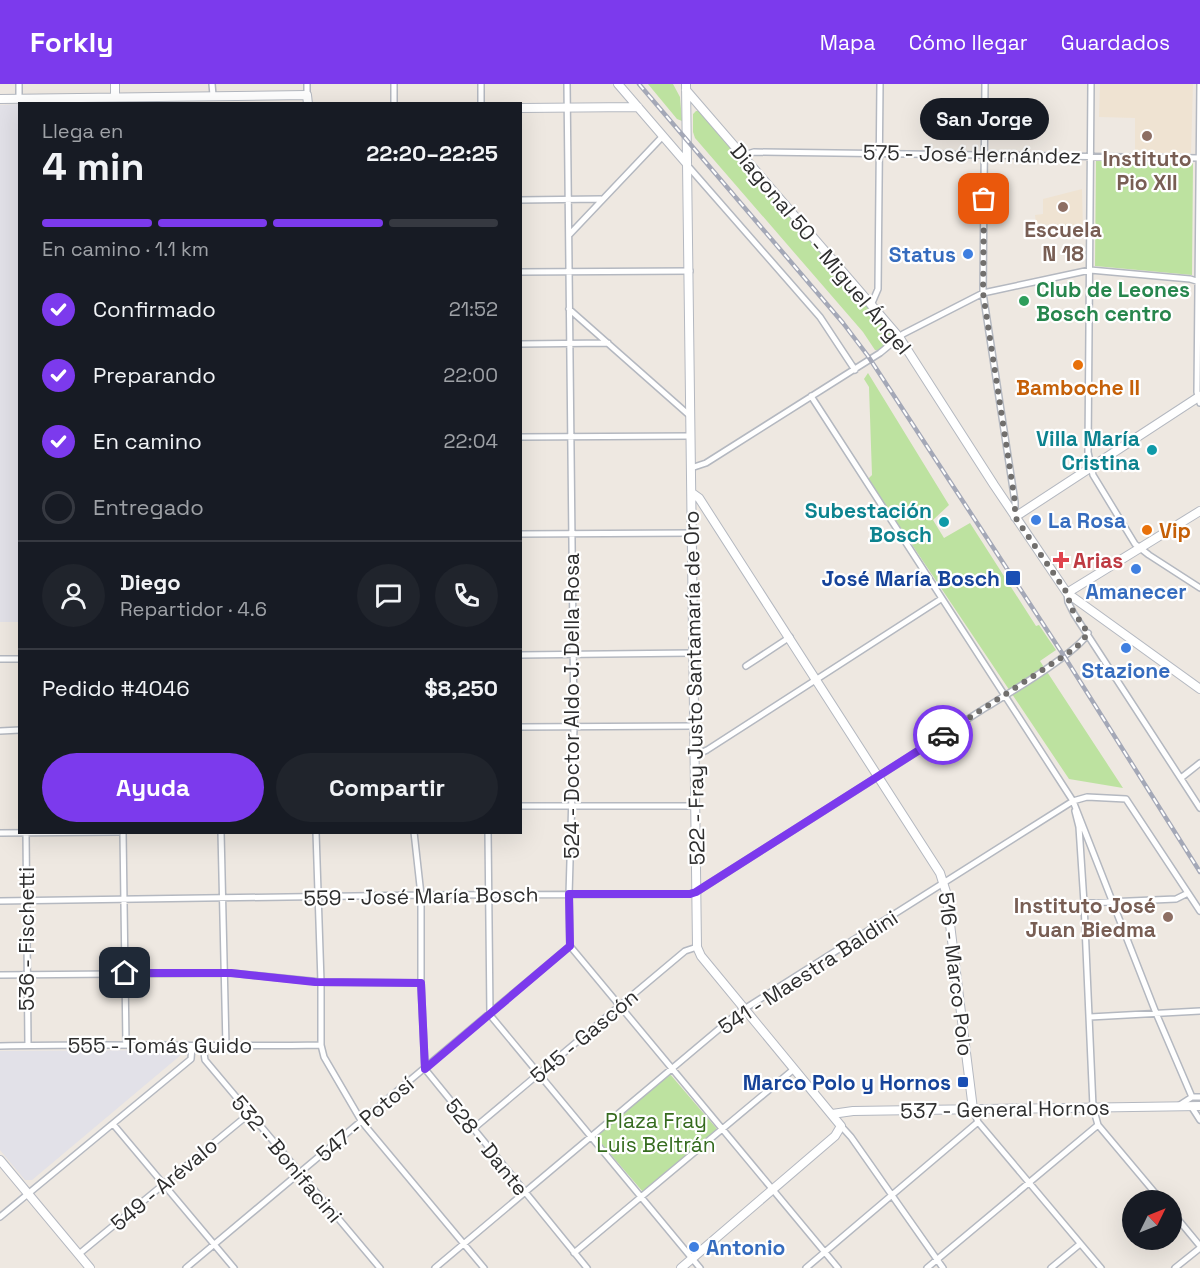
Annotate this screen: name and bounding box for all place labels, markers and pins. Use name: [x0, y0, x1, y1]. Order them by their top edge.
callout: San Jorge: [920, 97, 1048, 139]
marker: Instituto Pio XII: [1140, 129, 1154, 143]
place label: Instituto Pio XII: [1103, 145, 1192, 196]
pin: [958, 173, 1009, 224]
marker: Escuela N 18: [1056, 200, 1070, 214]
place label: Escuela N 18: [1024, 216, 1102, 267]
place label: Status: [889, 241, 956, 268]
marker: Status: [961, 247, 975, 261]
place label: Club de Leones Bosch centro: [1036, 276, 1190, 327]
marker: Club de Leones Bosch centro: [1017, 294, 1031, 308]
marker: Bamboche II: [1071, 358, 1085, 372]
place label: Bamboche II: [1016, 374, 1140, 401]
place label: Villa María Cristina: [1036, 425, 1140, 476]
marker: Villa María Cristina: [1145, 443, 1159, 457]
place label: Subestación Bosch: [805, 497, 932, 548]
place label: La Rosa: [1048, 507, 1126, 534]
marker: La Rosa: [1029, 513, 1043, 527]
marker: Subestación Bosch: [937, 515, 951, 529]
place label: Vip: [1159, 517, 1191, 544]
marker: Vip: [1140, 523, 1154, 537]
place label: Arias: [1073, 547, 1123, 574]
marker: Arias: [1054, 553, 1068, 567]
marker: Amanecer: [1129, 562, 1143, 576]
place label: José María Bosch: [822, 565, 1000, 592]
marker: José María Bosch: [1004, 569, 1022, 587]
place label: Amanecer: [1085, 578, 1187, 605]
marker: Stazione: [1119, 641, 1133, 655]
place label: Stazione: [1082, 657, 1170, 684]
place label: Instituto José Juan Biedma: [1014, 892, 1156, 943]
marker: Instituto José Juan Biedma: [1161, 910, 1175, 924]
pin: [99, 947, 150, 998]
place label: Marco Polo y Hornos: [743, 1069, 951, 1096]
marker: Marco Polo y Hornos: [956, 1075, 970, 1089]
place label: Antonio: [706, 1234, 785, 1261]
marker: Antonio: [687, 1240, 701, 1254]

